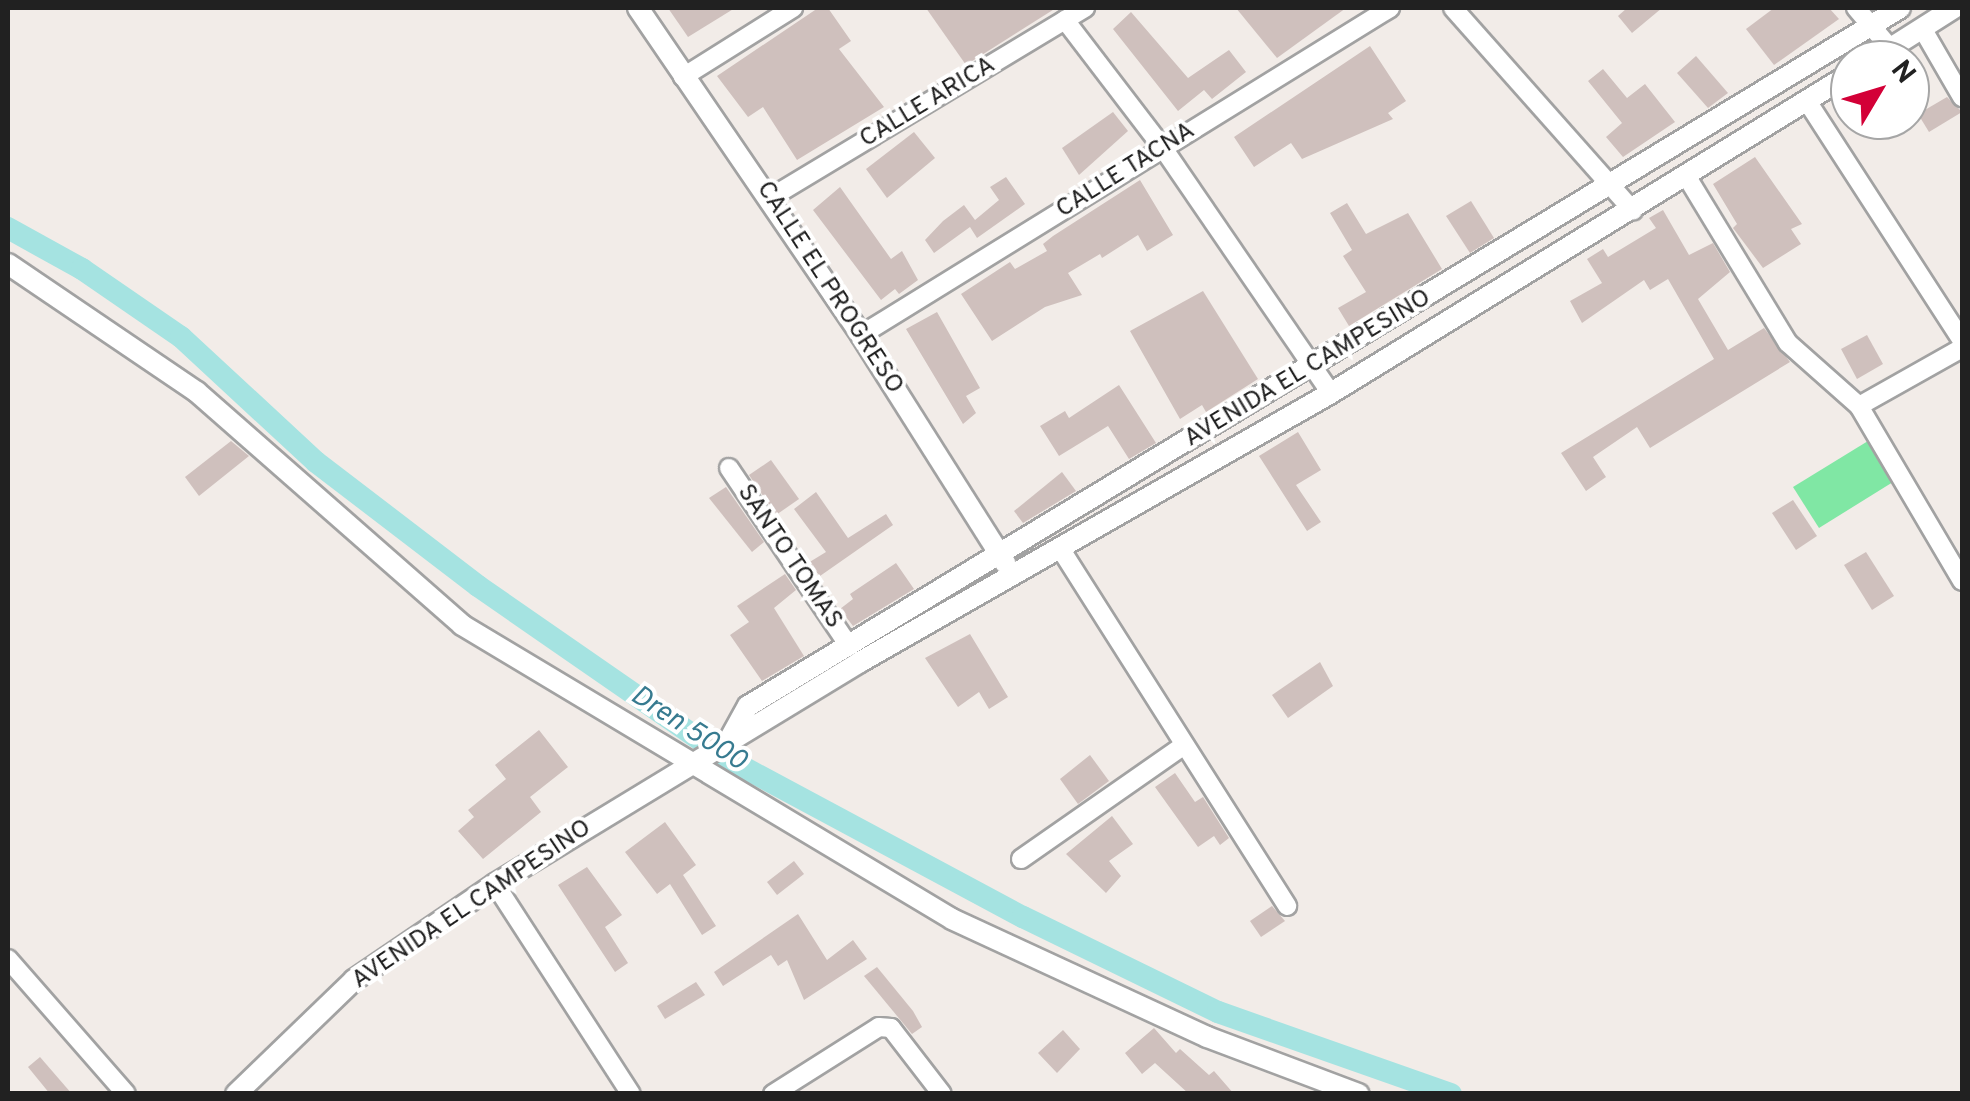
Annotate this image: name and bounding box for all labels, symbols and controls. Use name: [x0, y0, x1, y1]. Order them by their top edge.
north arrow: [1830, 40, 1930, 140]
street label: CALLE ARICA: [854, 51, 1002, 155]
text: N: [1882, 54, 1922, 92]
street label: CALLE TACNA: [1051, 116, 1201, 226]
street label: CALLE EL PROGRESO: [749, 176, 909, 400]
street label: AVENIDA EL CAMPESINO: [1179, 283, 1437, 455]
street label: SANTO TOMAS: [729, 479, 849, 635]
water label: Dren 5000: [624, 679, 752, 779]
street label: AVENIDA EL CAMPESINO: [346, 813, 598, 997]

